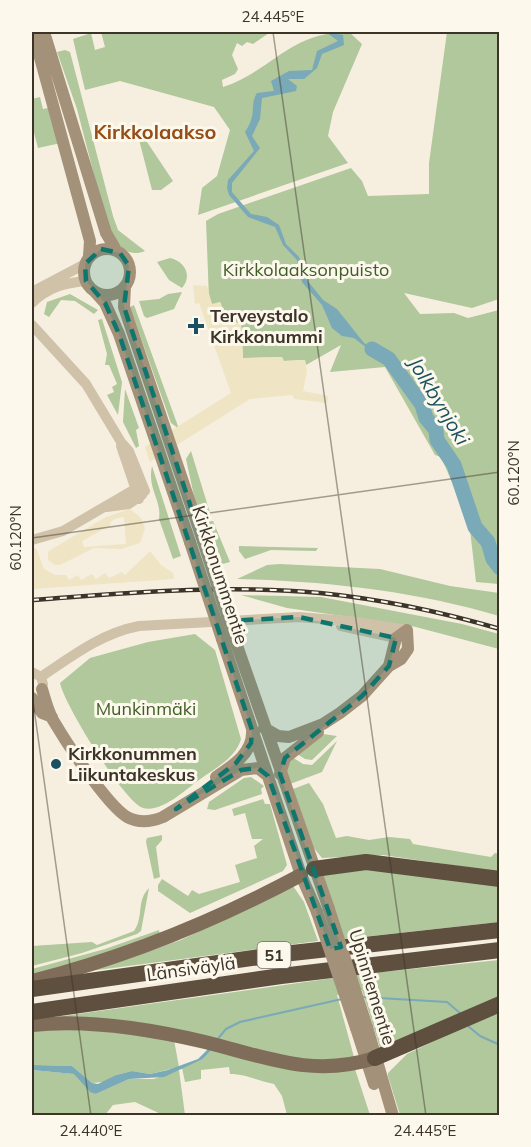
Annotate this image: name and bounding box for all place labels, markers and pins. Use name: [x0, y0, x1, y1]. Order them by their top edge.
place label: Terveystalo Kirkkonummi: [210, 304, 323, 348]
marker: Terveystalo Kirkkonummi: [187, 317, 205, 335]
place label: Kirkkonummen Liikuntakeskus: [68, 742, 197, 786]
marker: Kirkkonummen Liikuntakeskus: [49, 757, 63, 771]

